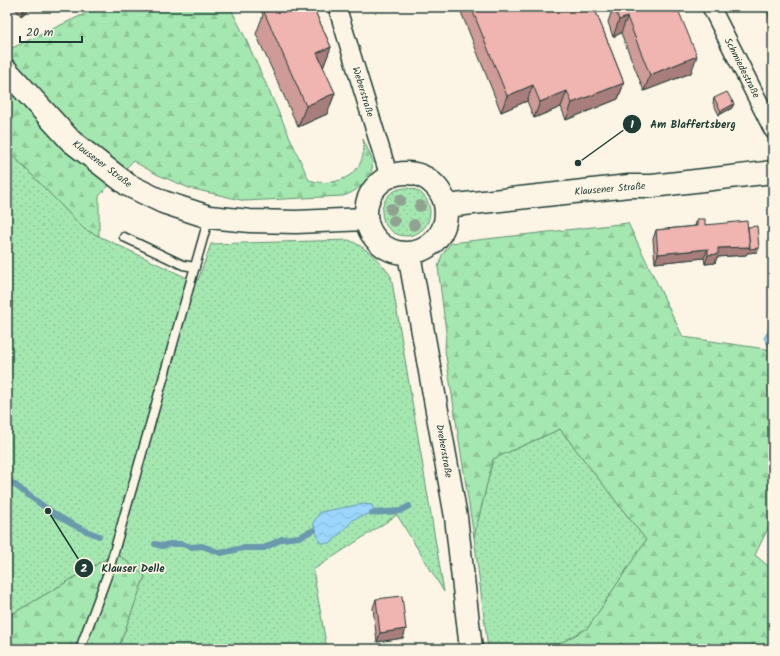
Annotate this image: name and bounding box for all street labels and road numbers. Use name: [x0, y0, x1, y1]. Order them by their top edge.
street label: Schmiedestraße: [720, 35, 764, 101]
street label: Weberstraße: [348, 65, 378, 120]
street label: Klausener Straße: [69, 136, 136, 192]
street label: Klausener Straße: [574, 178, 647, 200]
street label: Dreherstraße: [431, 423, 457, 479]

